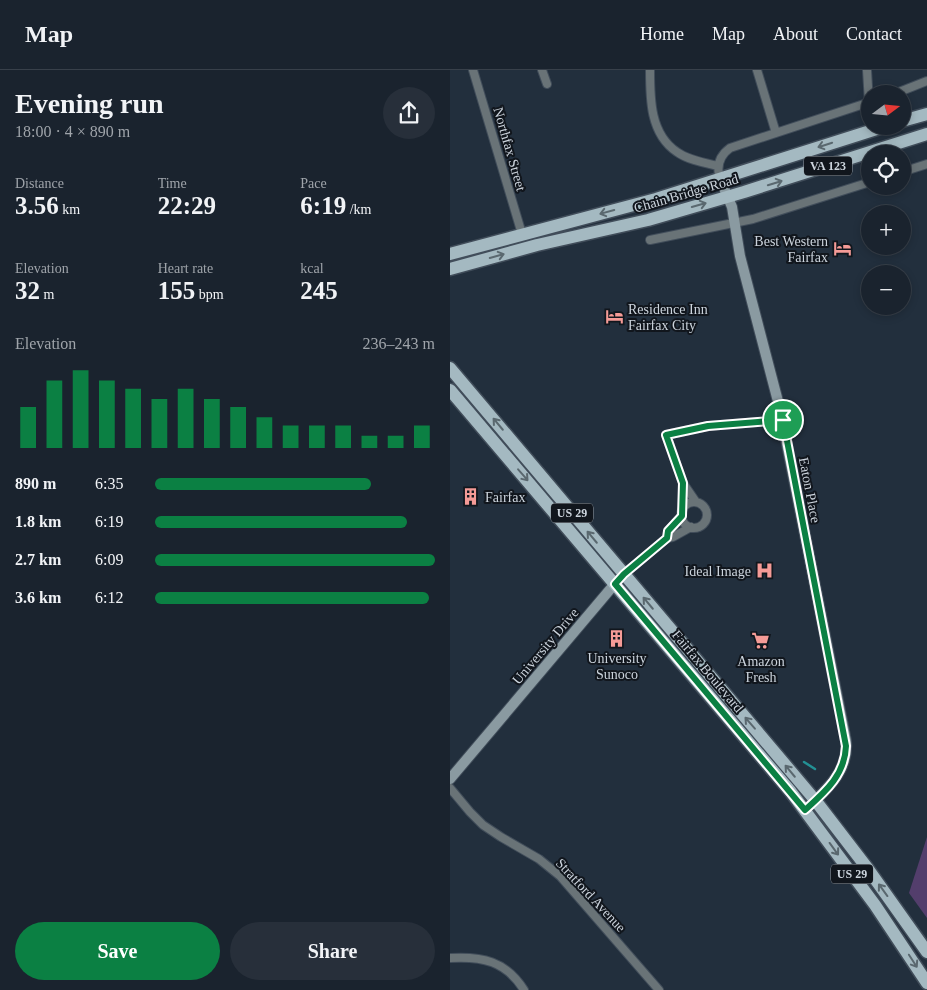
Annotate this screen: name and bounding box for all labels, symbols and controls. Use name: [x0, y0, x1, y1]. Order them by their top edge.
text: Map: [25, 21, 73, 47]
text: Home: [640, 24, 684, 44]
text: Map: [712, 24, 745, 44]
text: About: [773, 24, 818, 44]
text: Contact: [846, 24, 902, 44]
north arrow: [861, 85, 911, 135]
map controls: [861, 85, 911, 315]
button: share: [383, 87, 435, 139]
text: Evening run: [15, 88, 164, 119]
street label: Northfax Street: [490, 105, 529, 193]
text: 18:00 · 4 × 890 m: [15, 123, 130, 140]
one-way arrow: [818, 141, 834, 151]
button: locate: [861, 145, 911, 195]
road number: VA 123: [804, 156, 852, 175]
street label: Chain Bridge Road: [632, 171, 740, 216]
text: Distance: [15, 176, 64, 191]
text: Time: [158, 176, 187, 191]
text: Pace: [300, 176, 327, 191]
one-way arrow: [767, 177, 783, 187]
text: 3.56: [15, 192, 59, 219]
text: 22:29: [158, 192, 216, 219]
text: 6:19: [300, 192, 346, 219]
one-way arrow: [691, 200, 707, 210]
text: km: [59, 202, 80, 217]
text: /km: [346, 202, 371, 217]
button: +: [861, 205, 911, 255]
one-way arrow: [599, 208, 615, 217]
place label: Best Western Fairfax: [754, 234, 828, 265]
hotel icon: Best Western Fairfax: [832, 239, 852, 259]
one-way arrow: [489, 251, 505, 260]
text: Elevation: [15, 261, 69, 276]
text: Heart rate: [158, 261, 213, 276]
text: kcal: [300, 261, 324, 276]
button: −: [861, 265, 911, 315]
text: 32: [15, 277, 40, 304]
text: 155: [158, 277, 195, 304]
text: 245: [300, 277, 338, 304]
text: m: [40, 287, 54, 302]
text: bpm: [195, 287, 224, 302]
place label: Residence Inn Fairfax City: [628, 302, 708, 333]
hotel icon: Residence Inn Fairfax City: [604, 307, 624, 327]
text: Elevation: [15, 335, 76, 352]
text: 236–243 m: [363, 335, 435, 352]
pin: [762, 399, 804, 441]
icon: arrive: [769, 406, 797, 434]
one-way arrow: [492, 418, 503, 431]
street label: Eaton Place: [796, 456, 823, 524]
one-way arrow: [517, 469, 529, 482]
text: 890 m: [15, 475, 56, 492]
text: 6:35: [95, 475, 123, 492]
building icon: Fairfax: [461, 487, 481, 507]
place label: Fairfax: [485, 490, 525, 505]
road number: US 29: [551, 503, 593, 522]
text: 1.8 km: [15, 513, 61, 530]
text: 6:19: [95, 513, 123, 530]
one-way arrow: [587, 530, 598, 543]
text: 2.7 km: [15, 551, 61, 568]
text: 6:09: [95, 551, 123, 568]
hospital icon: Ideal Image: [755, 561, 775, 581]
place label: Ideal Image: [685, 564, 751, 579]
text: 3.6 km: [15, 589, 61, 606]
text: 6:12: [95, 589, 123, 606]
one-way arrow: [643, 597, 654, 610]
street label: University Drive: [509, 605, 581, 687]
street label: Fairfax Boulevard: [669, 627, 746, 715]
building icon: University Sunoco: [607, 628, 627, 648]
supermarket icon: Amazon Fresh: [751, 631, 771, 651]
place label: University Sunoco: [587, 651, 647, 682]
place label: Amazon Fresh: [737, 654, 785, 685]
one-way arrow: [744, 716, 756, 729]
one-way arrow: [784, 764, 796, 777]
one-way arrow: [829, 842, 839, 856]
street label: Stratford Avenue: [553, 855, 629, 935]
road number: US 29: [831, 864, 873, 884]
one-way arrow: [878, 883, 888, 897]
button: Save: [15, 922, 220, 980]
button: Share: [230, 922, 435, 980]
one-way arrow: [908, 953, 918, 967]

